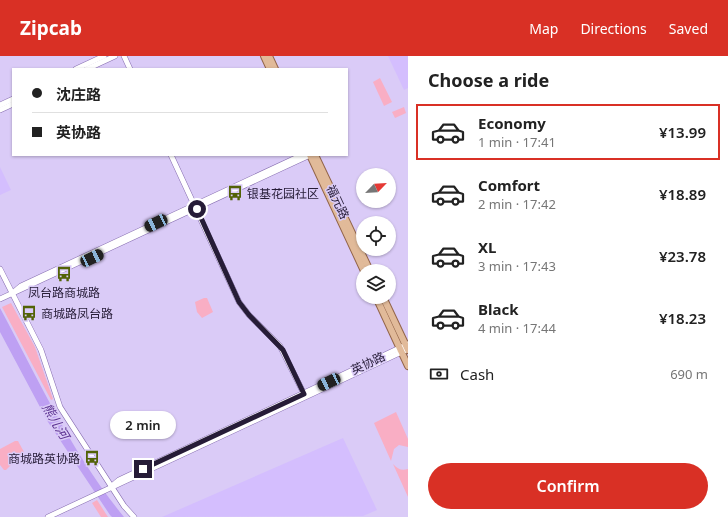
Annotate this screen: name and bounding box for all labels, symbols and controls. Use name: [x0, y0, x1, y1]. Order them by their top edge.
text: Zipcab: [20, 15, 82, 41]
text: Map: [529, 19, 558, 38]
text: Directions: [580, 19, 647, 38]
text: Saved: [669, 19, 708, 38]
text: Choose a ride: [428, 68, 549, 92]
text: 沈庄路: [56, 84, 101, 104]
text: Economy: [478, 113, 546, 133]
icon: car: [430, 114, 466, 150]
text: 英协路: [56, 122, 101, 142]
text: ¥13.99: [659, 122, 706, 142]
text: 1 min · 17:41: [478, 133, 556, 151]
north arrow: [356, 168, 396, 208]
map controls: [356, 168, 396, 304]
text: Comfort: [478, 175, 540, 195]
icon: car: [430, 176, 466, 212]
street label: 福元路: [323, 182, 353, 222]
bus stop icon: 银基花园社区: [226, 184, 244, 202]
text: ¥18.89: [659, 184, 706, 204]
place label: 银基花园社区: [247, 185, 319, 202]
text: 2 min · 17:42: [478, 195, 556, 213]
route start: [188, 200, 206, 218]
car: [143, 212, 169, 234]
button: locate: [356, 216, 396, 256]
text: XL: [478, 237, 496, 257]
icon: car: [430, 238, 466, 274]
text: ¥23.78: [659, 246, 706, 266]
car: [79, 247, 105, 269]
text: 3 min · 17:43: [478, 257, 556, 275]
button: layers: [356, 264, 396, 304]
bus stop icon: 凤台路商城路: [55, 265, 73, 283]
place label: 凤台路商城路: [28, 284, 100, 301]
text: Black: [478, 299, 518, 319]
icon: car: [430, 300, 466, 336]
bus stop icon: 商城路凤台路: [20, 304, 38, 322]
place label: 商城路凤台路: [41, 305, 113, 322]
text: ¥18.23: [659, 308, 706, 328]
text: 4 min · 17:44: [478, 319, 556, 337]
street label: 英协路: [348, 348, 388, 378]
icon: cash: [428, 363, 450, 385]
text: Cash: [460, 364, 494, 384]
text: 690 m: [670, 365, 708, 383]
car: [316, 371, 342, 393]
water label: 熊儿河: [38, 400, 75, 445]
callout: 2 min: [110, 411, 176, 439]
text: 2 min: [125, 416, 161, 434]
bus stop icon: 商城路英协路: [83, 449, 101, 467]
place label: 商城路英协路: [8, 450, 80, 467]
route end: [134, 460, 152, 478]
button: Confirm: [428, 463, 708, 509]

